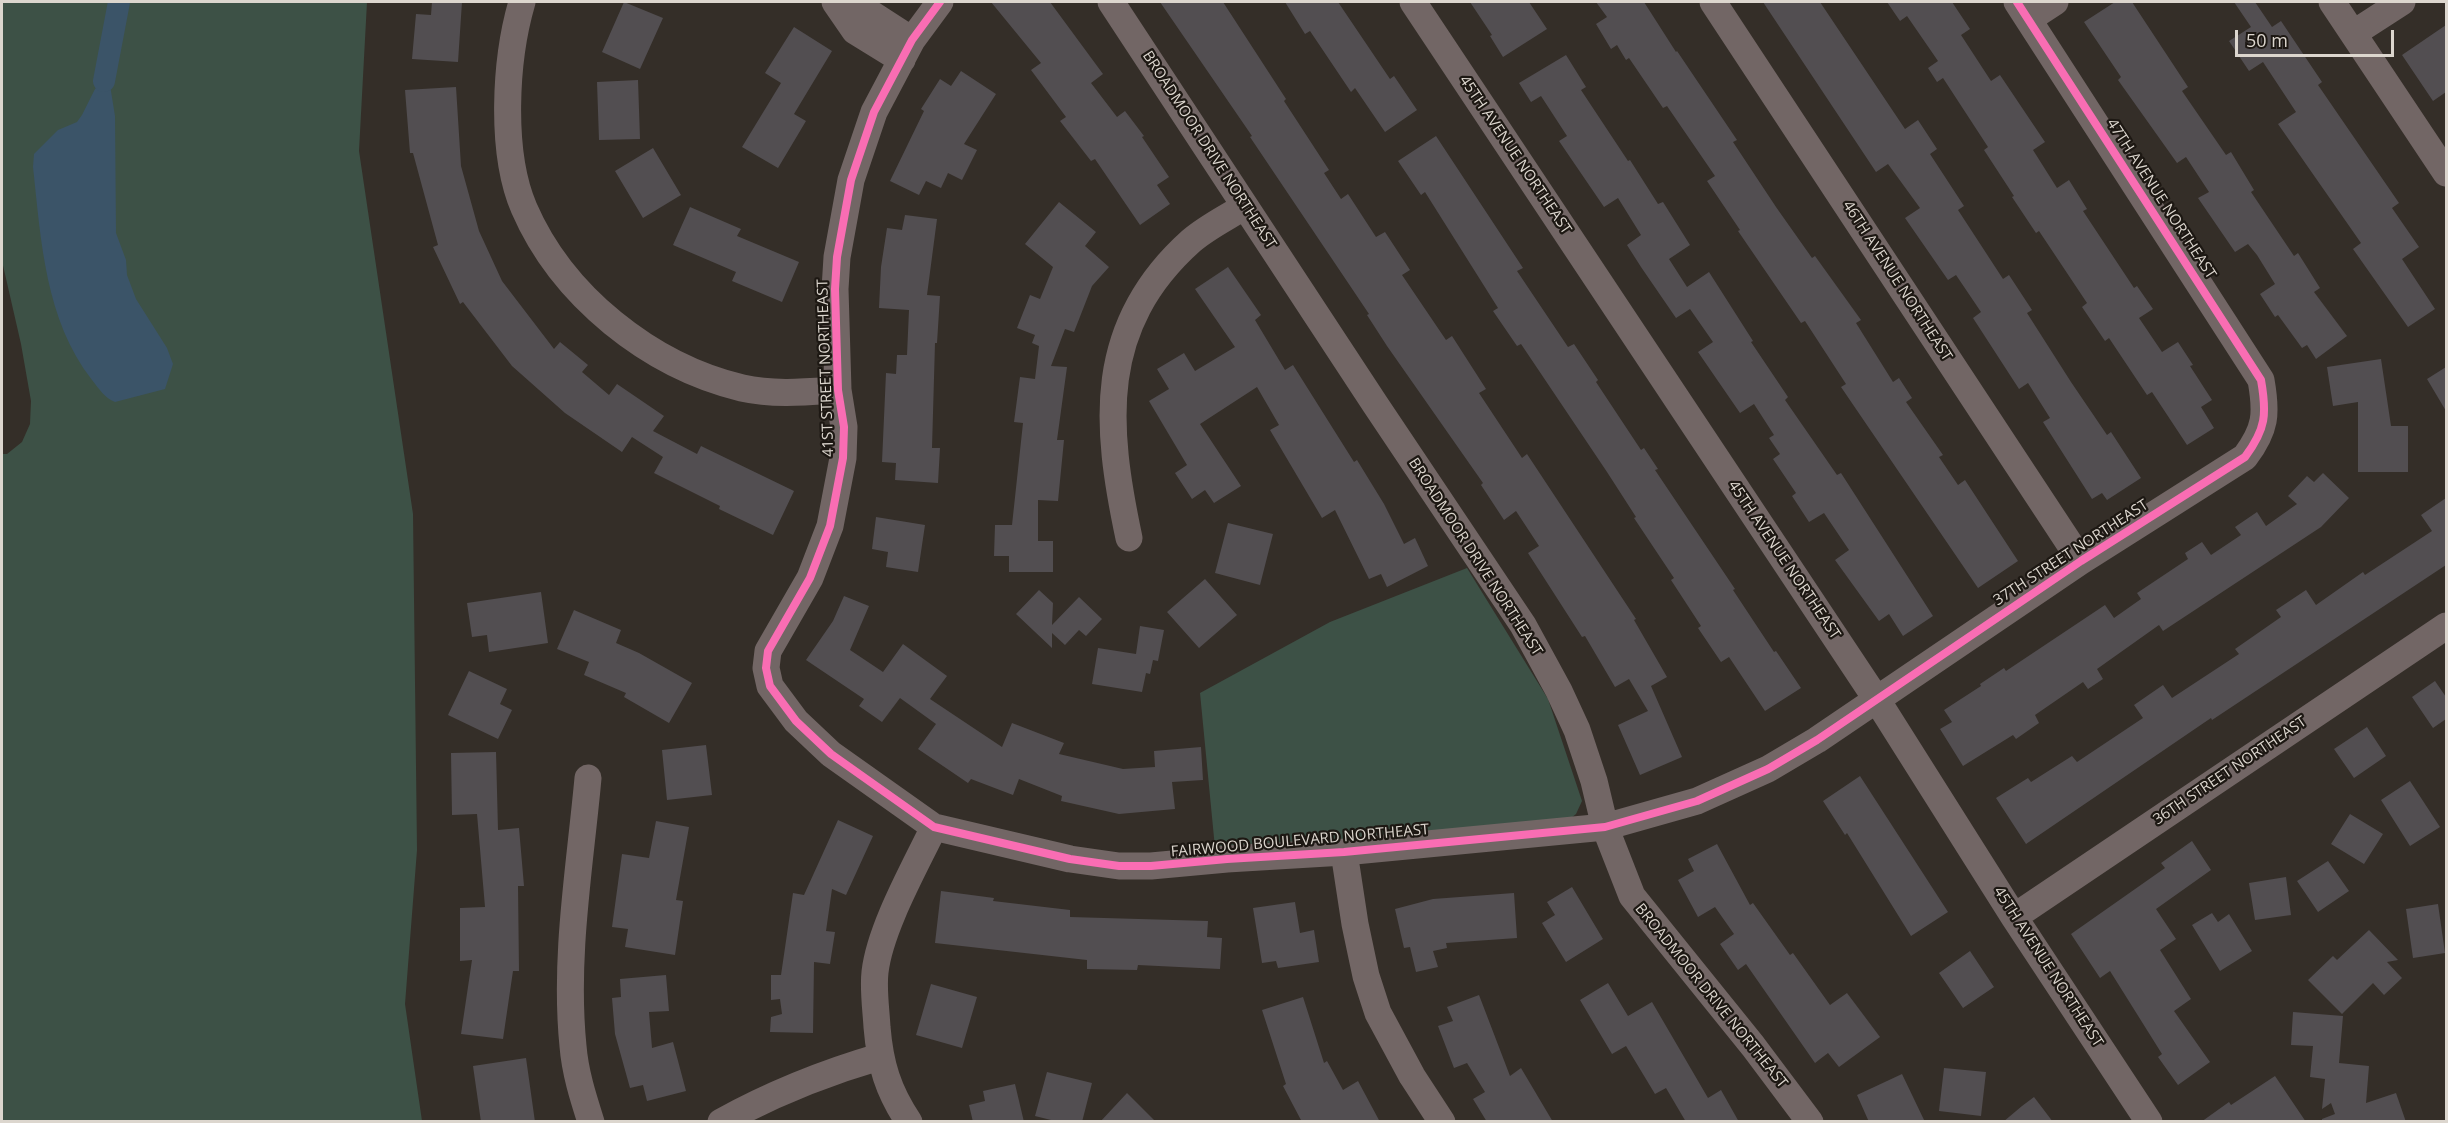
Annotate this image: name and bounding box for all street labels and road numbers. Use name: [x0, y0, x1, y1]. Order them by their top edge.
street label: BROADMOOR DRIVE NORTHEAST: [1138, 48, 1280, 252]
street label: 45TH AVENUE NORTHEAST: [1455, 72, 1575, 238]
street label: 47TH AVENUE NORTHEAST: [2102, 115, 2220, 283]
street label: 46TH AVENUE NORTHEAST: [1838, 197, 1956, 365]
street label: 41ST STREET NORTHEAST: [814, 279, 838, 457]
street label: BROADMOOR DRIVE NORTHEAST: [1404, 455, 1546, 659]
street label: 45TH AVENUE NORTHEAST: [1724, 477, 1844, 643]
street label: 37TH STREET NORTHEAST: [1990, 496, 2152, 610]
street label: 36TH STREET NORTHEAST: [2150, 713, 2310, 829]
street label: FAIRWOOD BOULEVARD NORTHEAST: [1170, 821, 1430, 861]
street label: 45TH AVENUE NORTHEAST: [1989, 883, 2107, 1051]
street label: BROADMOOR DRIVE NORTHEAST: [1631, 900, 1791, 1092]

